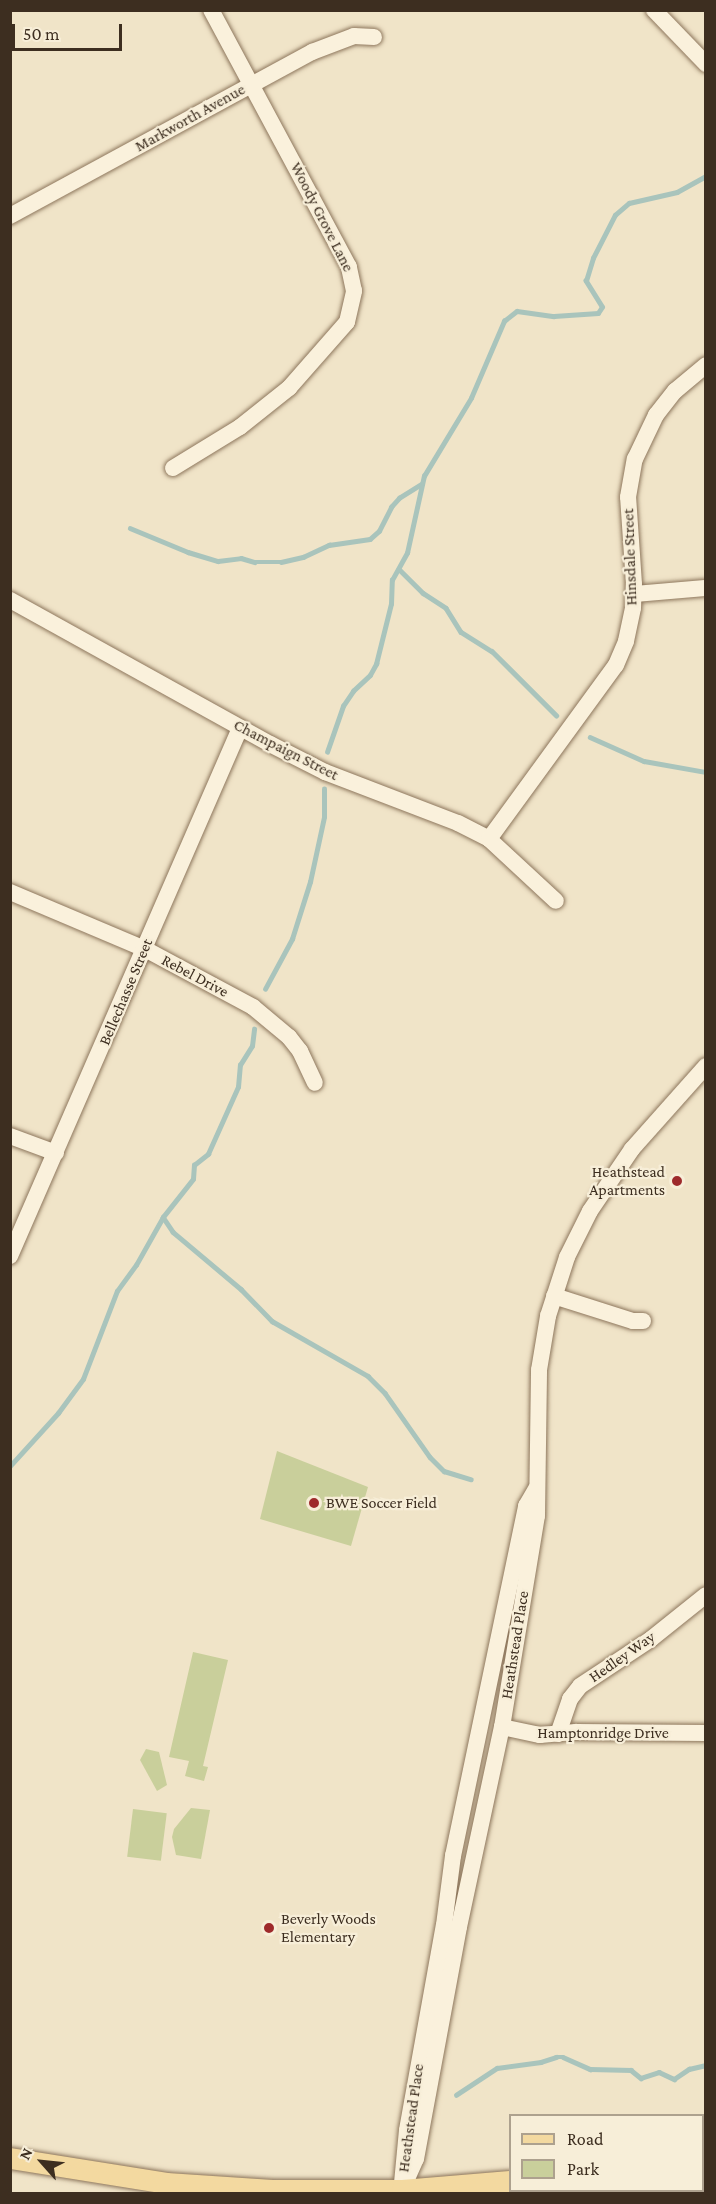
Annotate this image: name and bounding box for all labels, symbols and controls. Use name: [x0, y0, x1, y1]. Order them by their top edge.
scale bar: [15, 12, 124, 50]
text: 50 m: [23, 24, 60, 44]
street label: Markworth Avenue: [132, 80, 248, 156]
street label: Woody Grove Lane: [286, 159, 358, 275]
street label: Hinsdale Street: [619, 508, 641, 606]
street label: Champaign Street: [230, 715, 342, 785]
street label: Bellechasse Street: [95, 936, 157, 1048]
street label: Rebel Drive: [158, 950, 232, 1002]
place label: Heathstead Apartments: [589, 1162, 665, 1200]
marker: Heathstead Apartments: [670, 1174, 684, 1188]
place label: BWE Soccer Field: [326, 1493, 437, 1513]
marker: BWE Soccer Field: [307, 1496, 321, 1510]
street label: Heathstead Place: [497, 1589, 533, 1701]
street label: Hedley Way: [585, 1627, 659, 1687]
street label: Hamptonridge Drive: [537, 1723, 669, 1743]
place label: Beverly Woods Elementary: [281, 1909, 376, 1947]
marker: Beverly Woods Elementary: [262, 1921, 276, 1935]
street label: Heathstead Place: [394, 2063, 428, 2173]
legend: [509, 2114, 704, 2192]
text: Road: [567, 2129, 604, 2149]
north arrow: [12, 2132, 72, 2192]
text: N: [15, 2145, 36, 2162]
text: Park: [567, 2159, 599, 2179]

